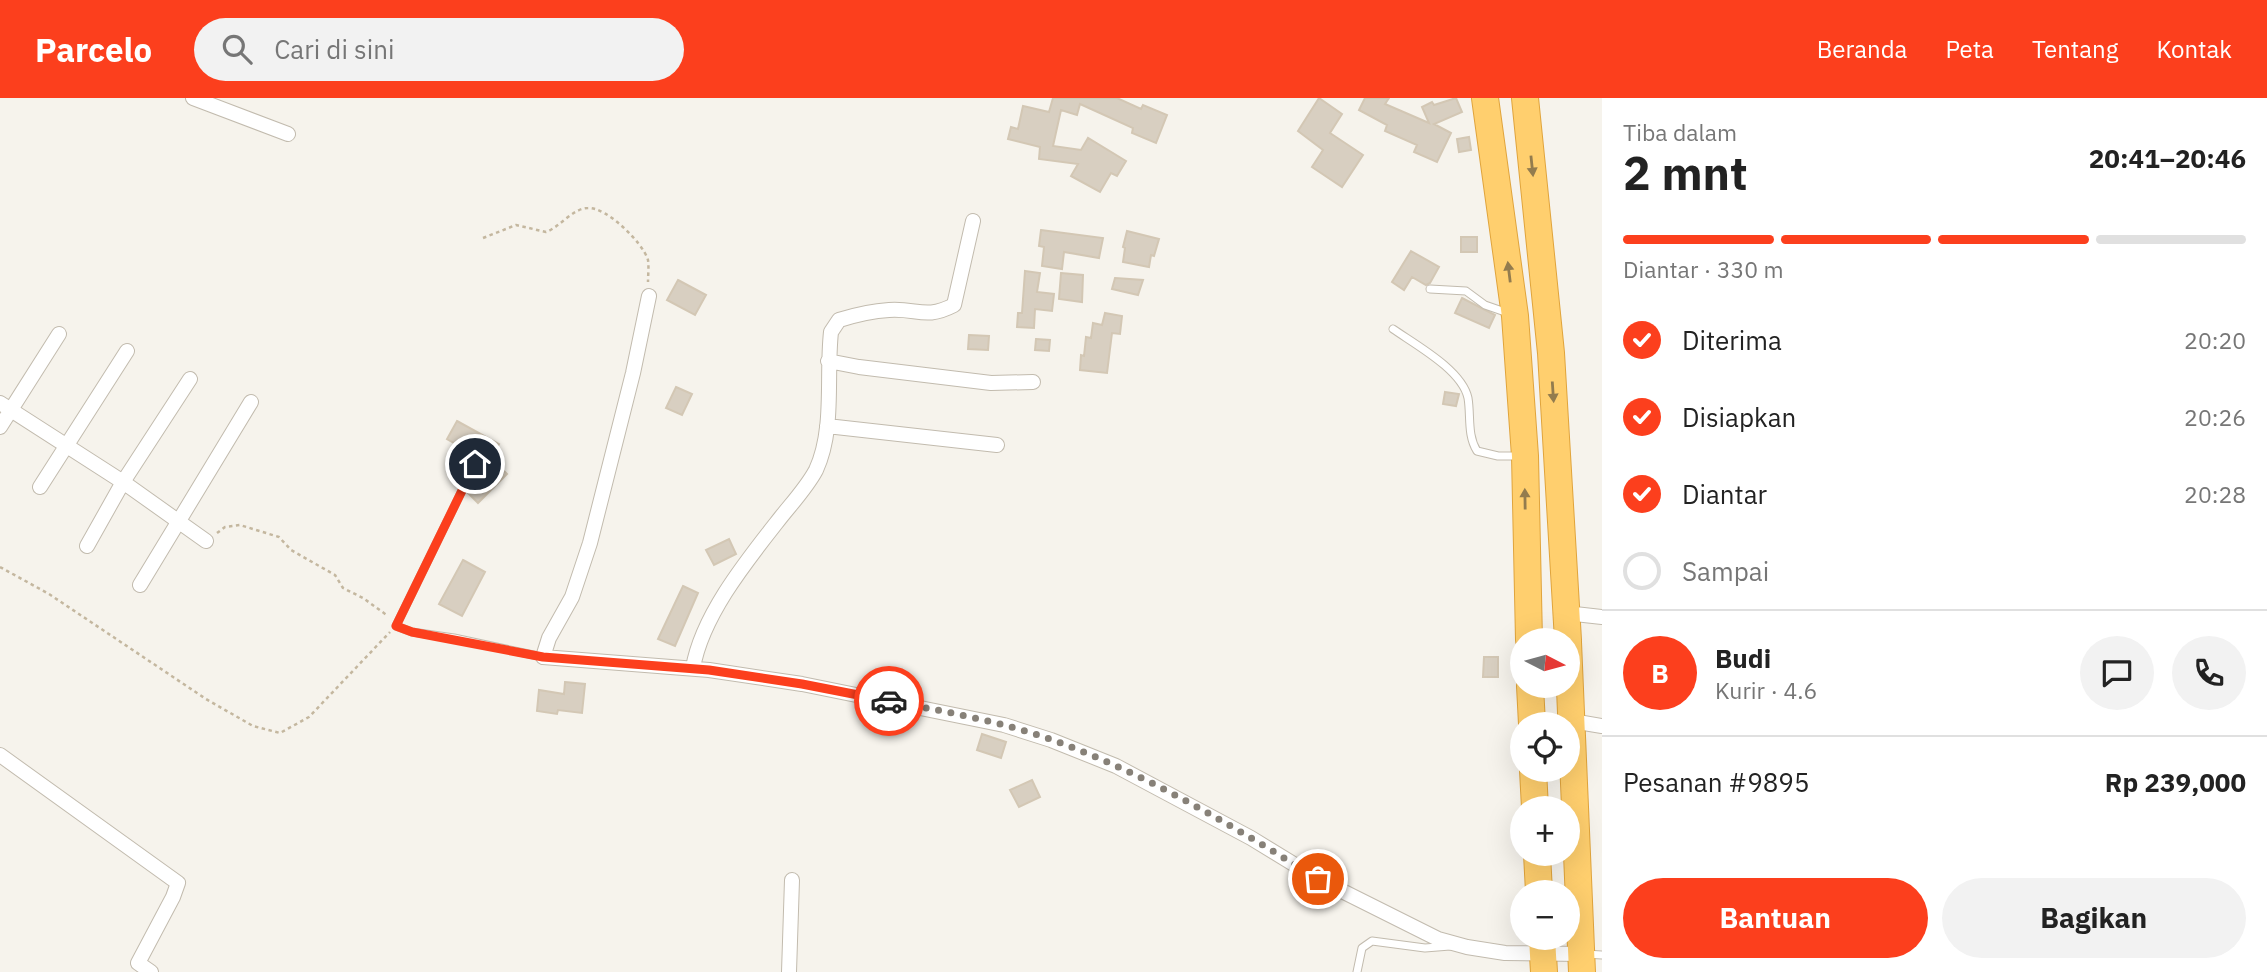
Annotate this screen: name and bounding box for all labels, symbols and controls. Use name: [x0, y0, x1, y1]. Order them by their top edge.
search box: [194, 18, 684, 81]
text: Parcelo: [35, 28, 152, 71]
icon: search: [218, 30, 256, 68]
text: Cari di sini: [274, 32, 395, 66]
text: Beranda: [1817, 33, 1907, 65]
text: Peta: [1945, 33, 1994, 65]
text: Tentang: [2032, 33, 2118, 65]
text: Kontak: [2156, 33, 2232, 65]
text: Tiba dalam: [1623, 117, 1737, 147]
text: 20:41–20:46: [2089, 141, 2246, 175]
text: 2 mnt: [1623, 143, 1748, 203]
one-way arrow: [1527, 155, 1538, 177]
text: Diantar · 330 m: [1623, 254, 1784, 284]
one-way arrow: [1504, 261, 1515, 283]
icon: check: [1623, 321, 1661, 359]
text: Diterima: [1682, 323, 1782, 357]
text: 20:20: [2184, 325, 2246, 355]
one-way arrow: [1548, 382, 1559, 404]
icon: check: [1623, 398, 1661, 436]
text: Disiapkan: [1682, 400, 1796, 434]
text: 20:26: [2184, 402, 2246, 432]
pin: [445, 434, 505, 494]
icon: home: [456, 445, 494, 483]
icon: check: [1623, 475, 1661, 513]
text: Diantar: [1682, 477, 1767, 511]
text: 20:28: [2184, 479, 2246, 509]
one-way arrow: [1519, 488, 1531, 510]
text: Sampai: [1682, 554, 1769, 588]
north arrow: [1510, 628, 1580, 698]
map controls: [1510, 628, 1580, 950]
button: chat: [2080, 636, 2154, 710]
button: phone: [2172, 636, 2246, 710]
text: Budi: [1715, 641, 1771, 675]
text: B: [1651, 656, 1669, 690]
courier: [854, 666, 924, 736]
text: Kurir · 4.6: [1715, 675, 1817, 705]
icon: car: [870, 682, 908, 720]
button: locate: [1510, 712, 1580, 782]
text: Pesanan #9895: [1623, 765, 1810, 799]
text: Rp 239,000: [2105, 765, 2246, 799]
button: +: [1510, 796, 1580, 866]
pin: [1288, 849, 1348, 909]
icon: bag: [1299, 860, 1337, 898]
button: Bantuan: [1623, 878, 1928, 958]
button: Bagikan: [1942, 878, 2246, 958]
button: −: [1510, 880, 1580, 950]

